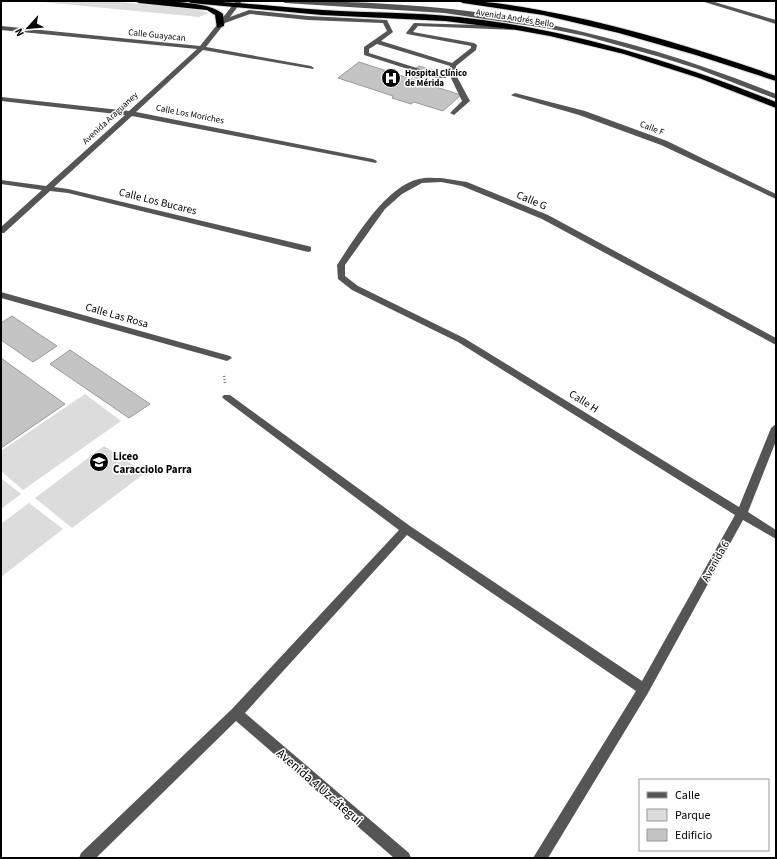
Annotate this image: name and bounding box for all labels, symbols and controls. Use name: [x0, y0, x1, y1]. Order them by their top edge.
street label: Avenida Andrés Bello: [475, 6, 555, 31]
north arrow: [8, 8, 48, 48]
text: N: [11, 26, 28, 39]
street label: Calle Guayacan: [128, 26, 186, 45]
hospital icon: Hospital Clínico de Mérida: [380, 67, 402, 89]
place label: Hospital Clínico de Mérida: [405, 67, 467, 90]
street label: Avenida Araguaney: [80, 89, 142, 148]
street label: Calle Los Moriches: [155, 102, 225, 128]
street label: Calle F: [638, 118, 666, 139]
street label: Calle Los Bucares: [117, 185, 199, 218]
street label: Calle G: [514, 187, 550, 214]
street label: Calle Las Rosa: [84, 299, 150, 332]
street label: Calle H: [566, 387, 601, 416]
place label: Liceo Caracciolo Parra: [113, 449, 192, 477]
school or university icon: Liceo Caracciolo Parra: [88, 451, 110, 473]
street label: Avenida 6: [698, 538, 733, 584]
street label: Avenida 4 Uzcátegui: [273, 744, 366, 829]
legend: [639, 779, 769, 851]
text: Calle: [675, 787, 700, 804]
text: Parque: [675, 807, 711, 824]
text: Edificio: [675, 827, 712, 844]

